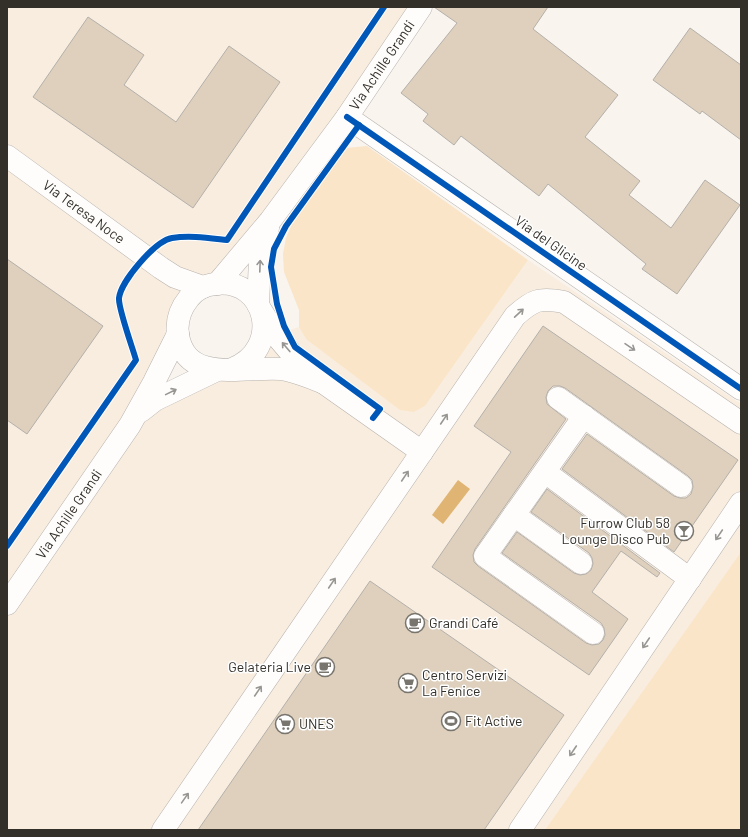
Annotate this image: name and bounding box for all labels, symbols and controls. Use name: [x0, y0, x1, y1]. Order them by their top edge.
street label: Via Achille Grandi: [345, 17, 418, 113]
street label: Via Teresa Noce: [40, 176, 128, 247]
street label: Via del Glicine: [512, 212, 591, 274]
one-way arrow: [256, 260, 263, 273]
one-way arrow: [514, 309, 524, 318]
one-way arrow: [281, 341, 290, 352]
one-way arrow: [624, 343, 635, 351]
one-way arrow: [164, 388, 176, 395]
one-way arrow: [440, 414, 448, 425]
street label: Via Achille Grandi: [32, 466, 105, 562]
one-way arrow: [401, 471, 409, 482]
place label: Furrow Club 58 Lounge Disco Pub: [562, 514, 670, 547]
bar icon: Furrow Club 58 Lounge Disco Pub: [673, 520, 695, 542]
one-way arrow: [715, 530, 723, 541]
one-way arrow: [328, 578, 336, 589]
cafe icon: Grandi Café: [404, 612, 426, 634]
place label: Grandi Café: [429, 614, 499, 631]
one-way arrow: [642, 637, 650, 648]
cafe icon: Gelateria Live: [314, 656, 336, 678]
place label: Gelateria Live: [228, 658, 311, 675]
place label: Centro Servizi La Fenice: [422, 666, 507, 699]
supermarket icon: Centro Servizi La Fenice: [397, 672, 419, 694]
one-way arrow: [254, 685, 262, 696]
sports icon: Fit Active: [440, 710, 462, 732]
place label: Fit Active: [465, 712, 523, 729]
supermarket icon: UNES: [274, 713, 296, 735]
place label: UNES: [299, 715, 334, 732]
one-way arrow: [569, 745, 577, 756]
one-way arrow: [181, 793, 189, 804]

